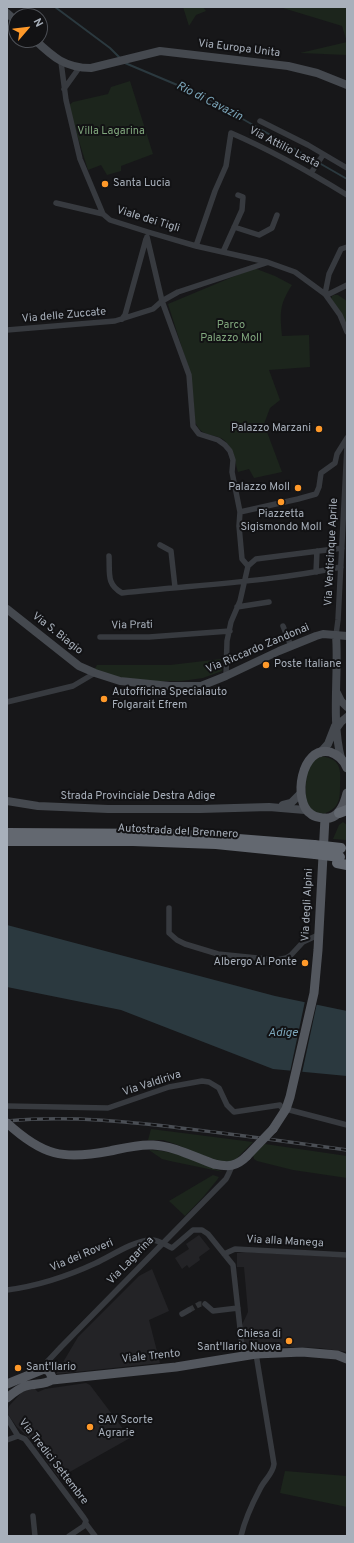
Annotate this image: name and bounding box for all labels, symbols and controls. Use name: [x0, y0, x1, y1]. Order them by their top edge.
north arrow: [8, 8, 48, 48]
text: N: [30, 16, 46, 30]
street label: Via Europa Unita: [197, 37, 281, 61]
water label: Rio di Cavazin: [173, 79, 245, 125]
park label: Villa Lagarina: [77, 125, 145, 139]
street label: Via Attilio Lasta: [246, 125, 322, 171]
place label: Santa Lucia: [113, 177, 170, 191]
marker: Santa Lucia: [100, 179, 110, 189]
street label: Viale dei Tigli: [115, 204, 181, 236]
street label: Via delle Zuccate: [21, 306, 107, 326]
park label: Parco Palazzo Moll: [200, 319, 262, 345]
place label: Palazzo Marzani: [231, 422, 311, 436]
marker: Palazzo Marzani: [314, 424, 324, 434]
place label: Palazzo Moll: [228, 481, 290, 495]
marker: Palazzo Moll: [293, 483, 303, 493]
marker: Piazzetta Sigismondo Moll: [276, 497, 286, 507]
street label: Via Venticinque Aprile: [323, 498, 341, 606]
place label: Piazzetta Sigismondo Moll: [240, 508, 322, 534]
street label: Via S. Biagio: [29, 610, 85, 658]
street label: Via Prati: [111, 619, 153, 633]
street label: Via Riccardo Zandonai: [204, 621, 312, 677]
place label: Poste Italiane: [274, 658, 341, 672]
marker: Poste Italiane: [261, 660, 271, 670]
place label: Autofficina Specialauto Folgarait Efrem: [112, 686, 227, 712]
marker: Autofficina Specialauto Folgarait Efrem: [99, 694, 109, 704]
street label: Strada Provinciale Destra Adige: [61, 790, 215, 804]
street label: Autostrada del Brennero: [117, 822, 239, 842]
street label: Via degli Alpini: [299, 868, 317, 942]
place label: Albergo Al Ponte: [213, 956, 297, 970]
marker: Albergo Al Ponte: [300, 958, 310, 968]
water label: Adige: [268, 1027, 298, 1041]
street label: Via Valdiriva: [121, 1068, 183, 1100]
street label: Via alla Manega: [246, 1233, 324, 1251]
street label: Via Lagarina: [105, 1234, 157, 1288]
street label: Via dei Roveri: [48, 1237, 116, 1275]
place label: Chiesa di Sant'Ilario Nuova: [197, 1328, 281, 1354]
marker: Chiesa di Sant'Ilario Nuova: [284, 1336, 294, 1346]
street label: Viale Trento: [121, 1347, 181, 1367]
place label: Sant'Ilario: [26, 1361, 76, 1375]
marker: Sant'Ilario: [13, 1363, 23, 1373]
place label: SAV Scorte Agrarie: [98, 1414, 153, 1440]
street label: Via Tredici Settembre: [15, 1416, 91, 1508]
marker: SAV Scorte Agrarie: [85, 1422, 95, 1432]

